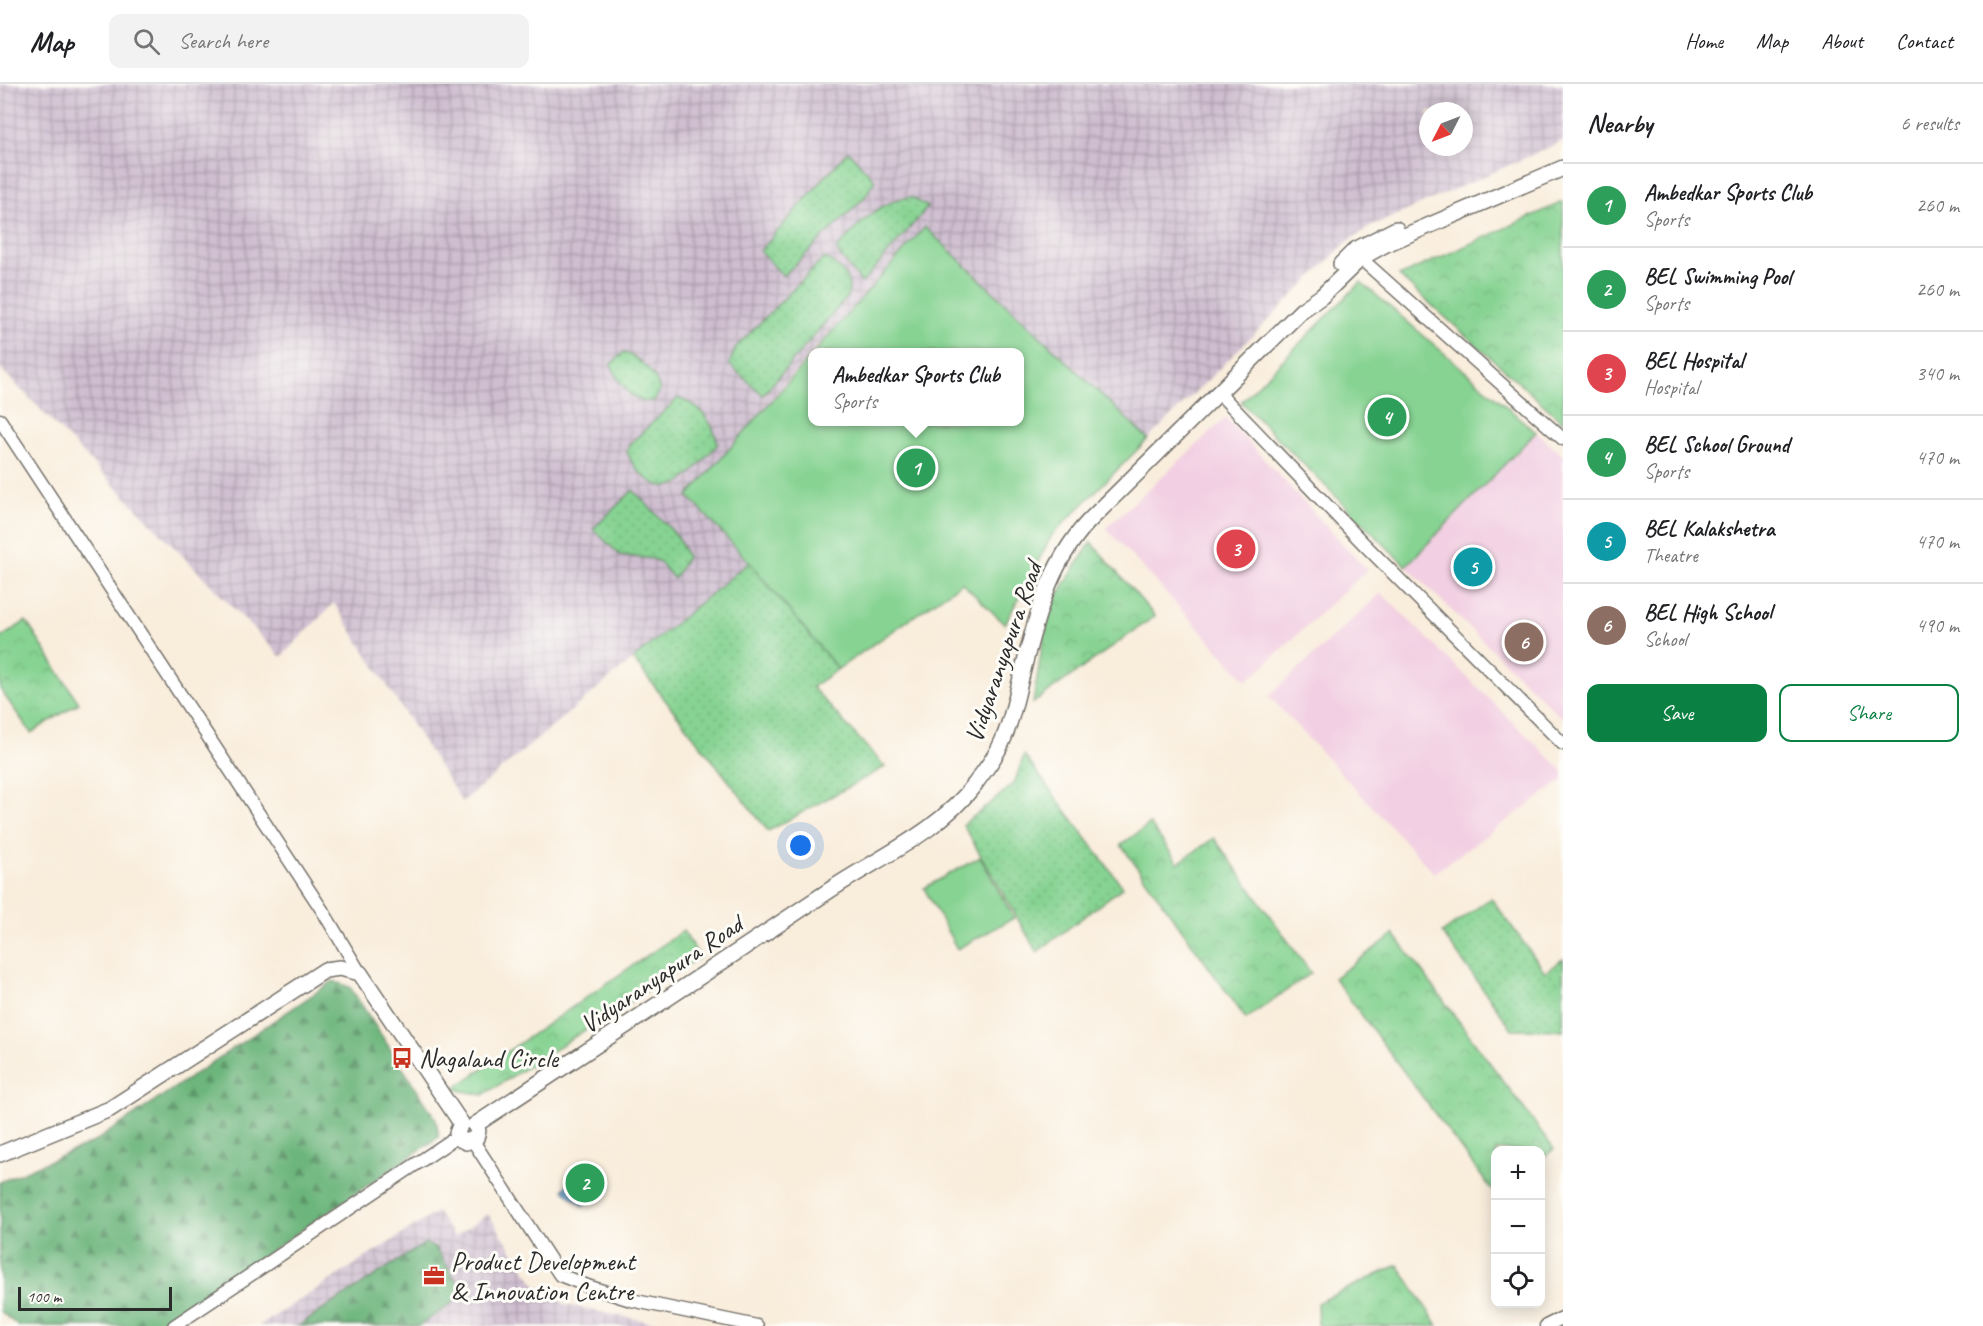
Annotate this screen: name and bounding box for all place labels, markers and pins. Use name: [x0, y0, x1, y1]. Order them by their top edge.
pin: 4: [1368, 394, 1406, 440]
pin: 1: [896, 446, 936, 490]
pin: 3: [1216, 526, 1256, 572]
pin: 5: [1454, 544, 1492, 590]
pin: 6: [1504, 620, 1544, 664]
place label: Nagaland Circle: [419, 1042, 559, 1075]
bus stop icon: Nagaland Circle: [390, 1046, 414, 1070]
pin: 2: [566, 1160, 604, 1206]
place label: Product Development & Innovation Centre: [451, 1245, 637, 1308]
office icon: Product Development & Innovation Centre: [422, 1264, 446, 1288]

